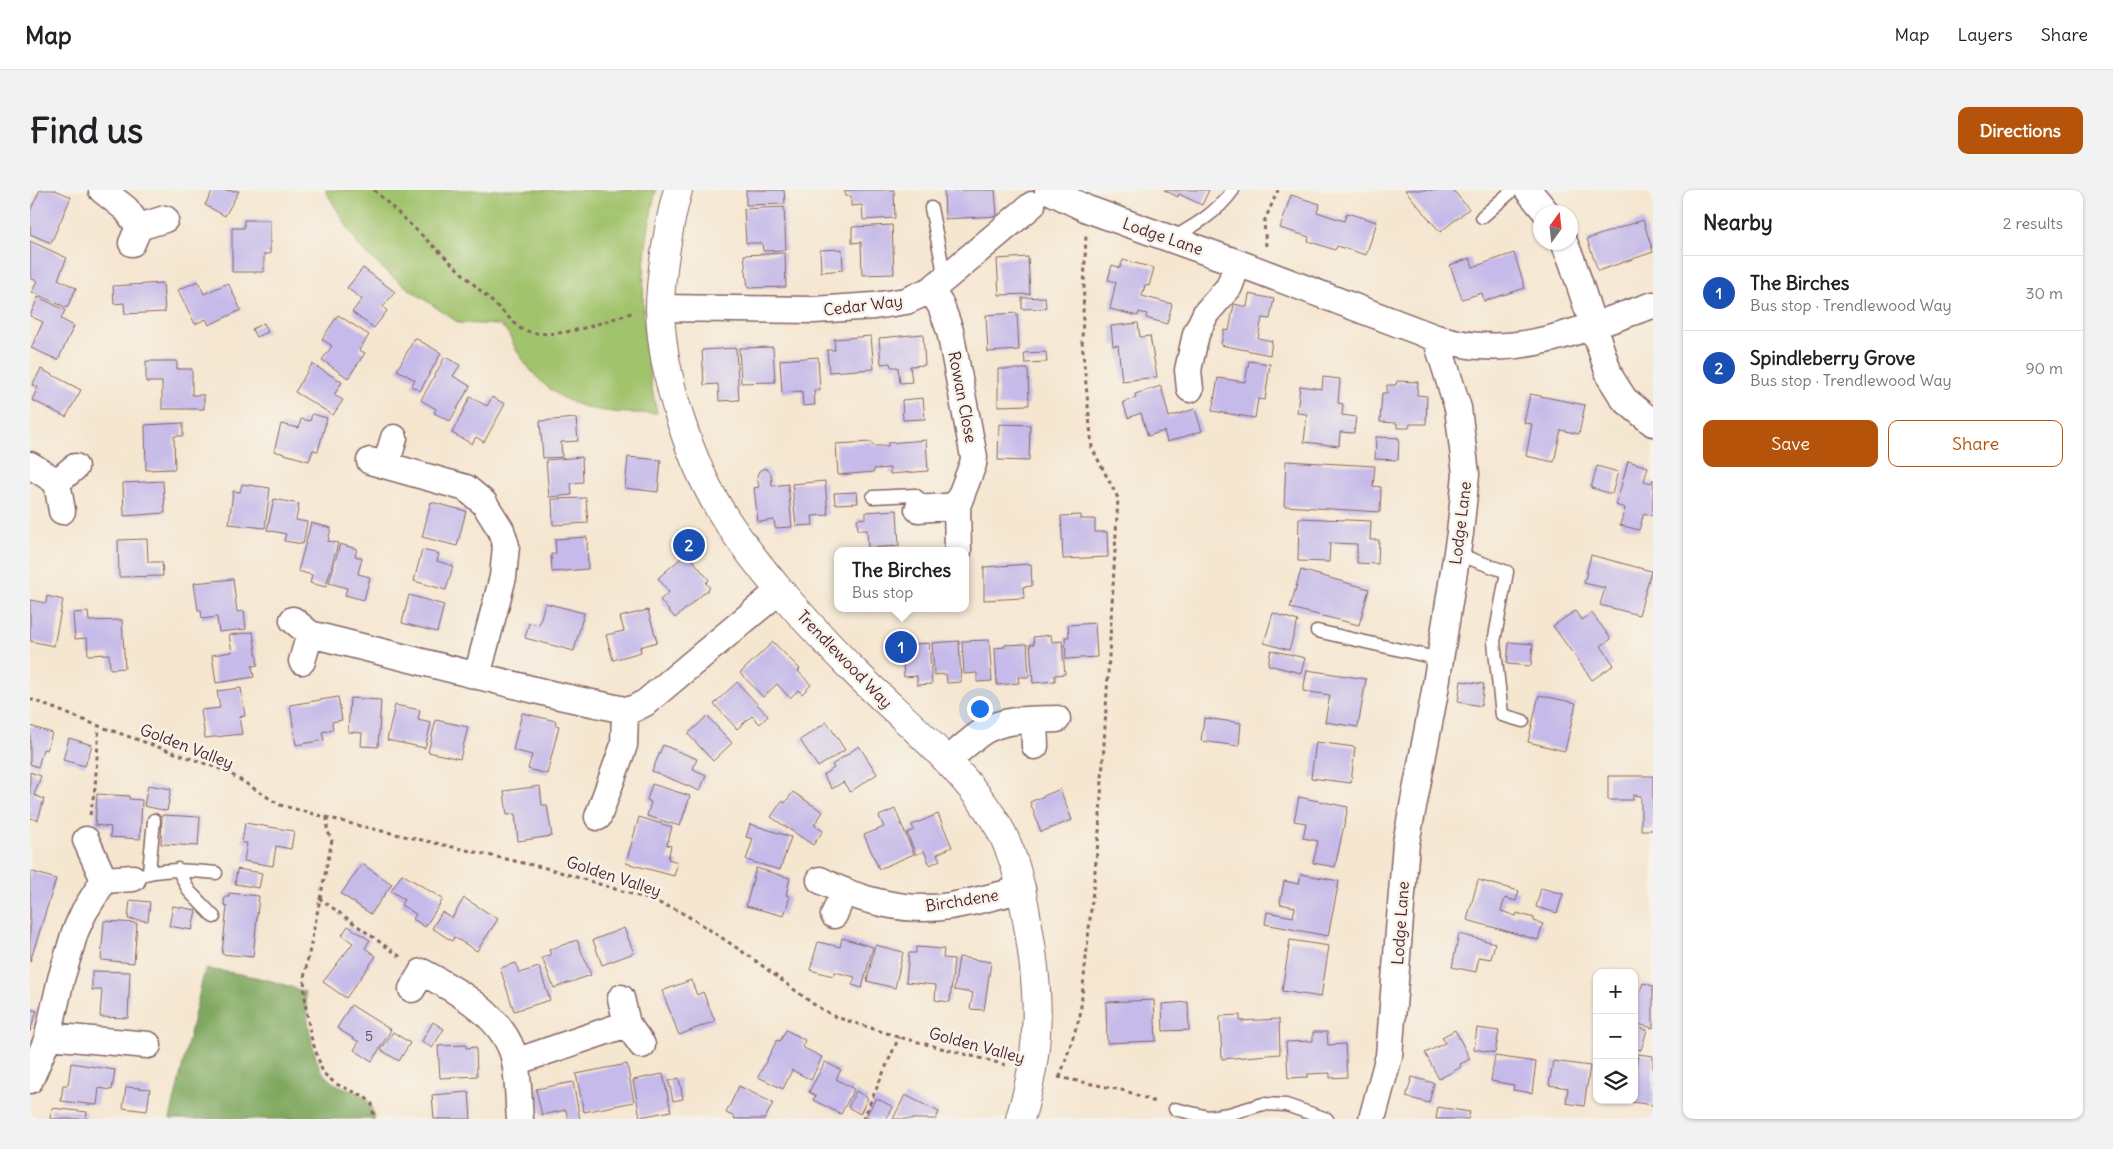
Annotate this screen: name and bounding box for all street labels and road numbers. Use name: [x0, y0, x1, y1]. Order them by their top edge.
street label: Lodge Lane: [1120, 213, 1206, 259]
street label: Cedar Way: [822, 290, 904, 320]
street label: Rowan Close: [944, 350, 982, 444]
street label: Lodge Lane: [1445, 480, 1475, 566]
street label: Trendlewood Way: [793, 606, 897, 712]
street label: Golden Valley: [137, 719, 237, 773]
street label: Golden Valley: [564, 851, 664, 901]
street label: Lodge Lane: [1387, 880, 1413, 966]
street label: Birchdene: [924, 884, 1000, 916]
street label: Golden Valley: [927, 1023, 1027, 1067]

